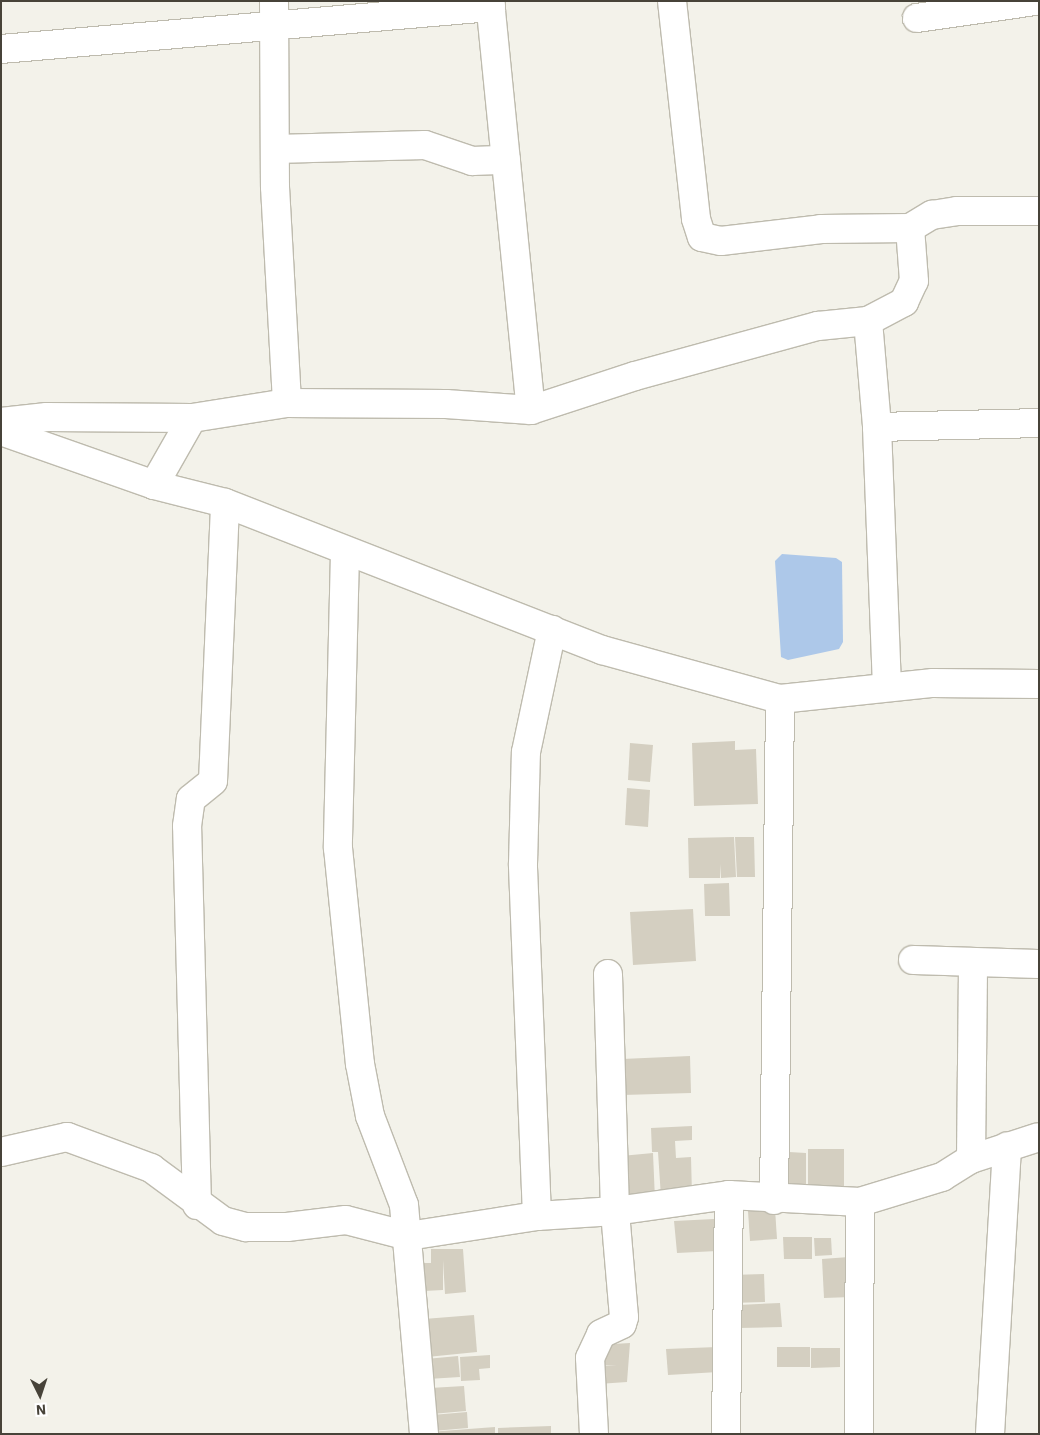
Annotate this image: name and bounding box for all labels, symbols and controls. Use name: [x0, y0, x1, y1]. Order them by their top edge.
north arrow: [15, 1370, 65, 1420]
text: N: [35, 1401, 47, 1419]

